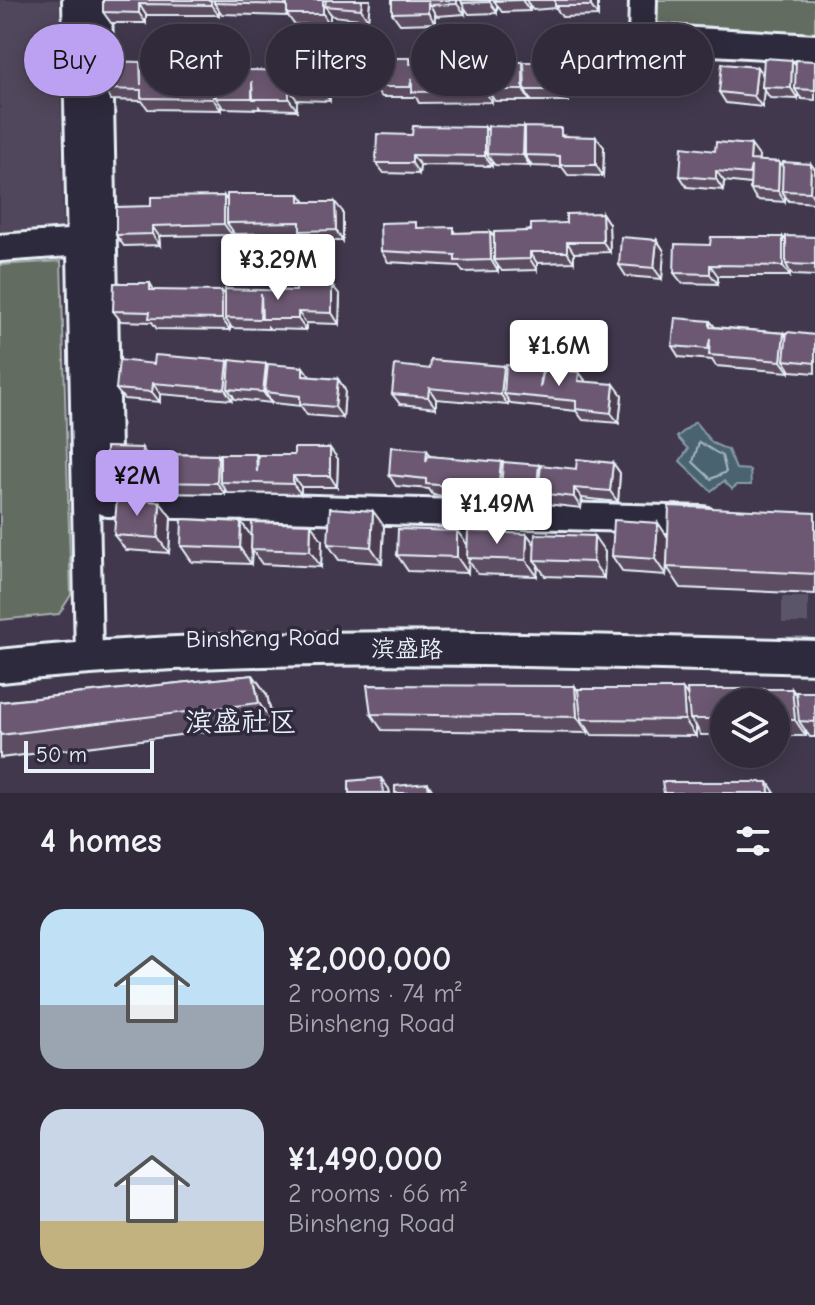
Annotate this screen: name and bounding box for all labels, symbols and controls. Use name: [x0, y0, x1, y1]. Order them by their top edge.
chip: Buy: [24, 24, 124, 96]
chip: Rent: [140, 24, 250, 96]
chip: Filters: [266, 24, 395, 96]
chip: New: [411, 24, 516, 96]
chip: Apartment: [532, 24, 713, 96]
pin: ¥3.29M: [213, 234, 343, 302]
text: ¥3.29M: [239, 245, 317, 275]
pin: ¥1.6M: [503, 320, 615, 388]
text: ¥1.6M: [528, 331, 590, 361]
pin: ¥2M: [98, 450, 176, 518]
text: ¥2M: [114, 461, 160, 491]
pin: ¥1.49M: [432, 478, 562, 546]
text: ¥1.49M: [460, 489, 534, 519]
street label: Binsheng Road: [186, 623, 340, 653]
street label: 滨盛路: [371, 634, 443, 664]
map controls: [710, 688, 790, 768]
button: layers: [710, 688, 790, 768]
district label: 滨盛社区: [185, 706, 297, 738]
scale bar: [24, 737, 154, 773]
text: 50 m: [36, 742, 87, 768]
icon: filters: [731, 819, 775, 863]
text: 4 homes: [40, 821, 162, 861]
text: ¥2,000,000: [288, 939, 451, 979]
icon: home: [104, 941, 200, 1037]
text: 2 rooms · 74 m²: [288, 979, 461, 1009]
text: Binsheng Road: [288, 1009, 455, 1039]
text: ¥1,490,000: [288, 1139, 443, 1179]
icon: home: [104, 1141, 200, 1237]
text: 2 rooms · 66 m²: [288, 1179, 467, 1209]
text: Binsheng Road: [288, 1209, 455, 1239]

